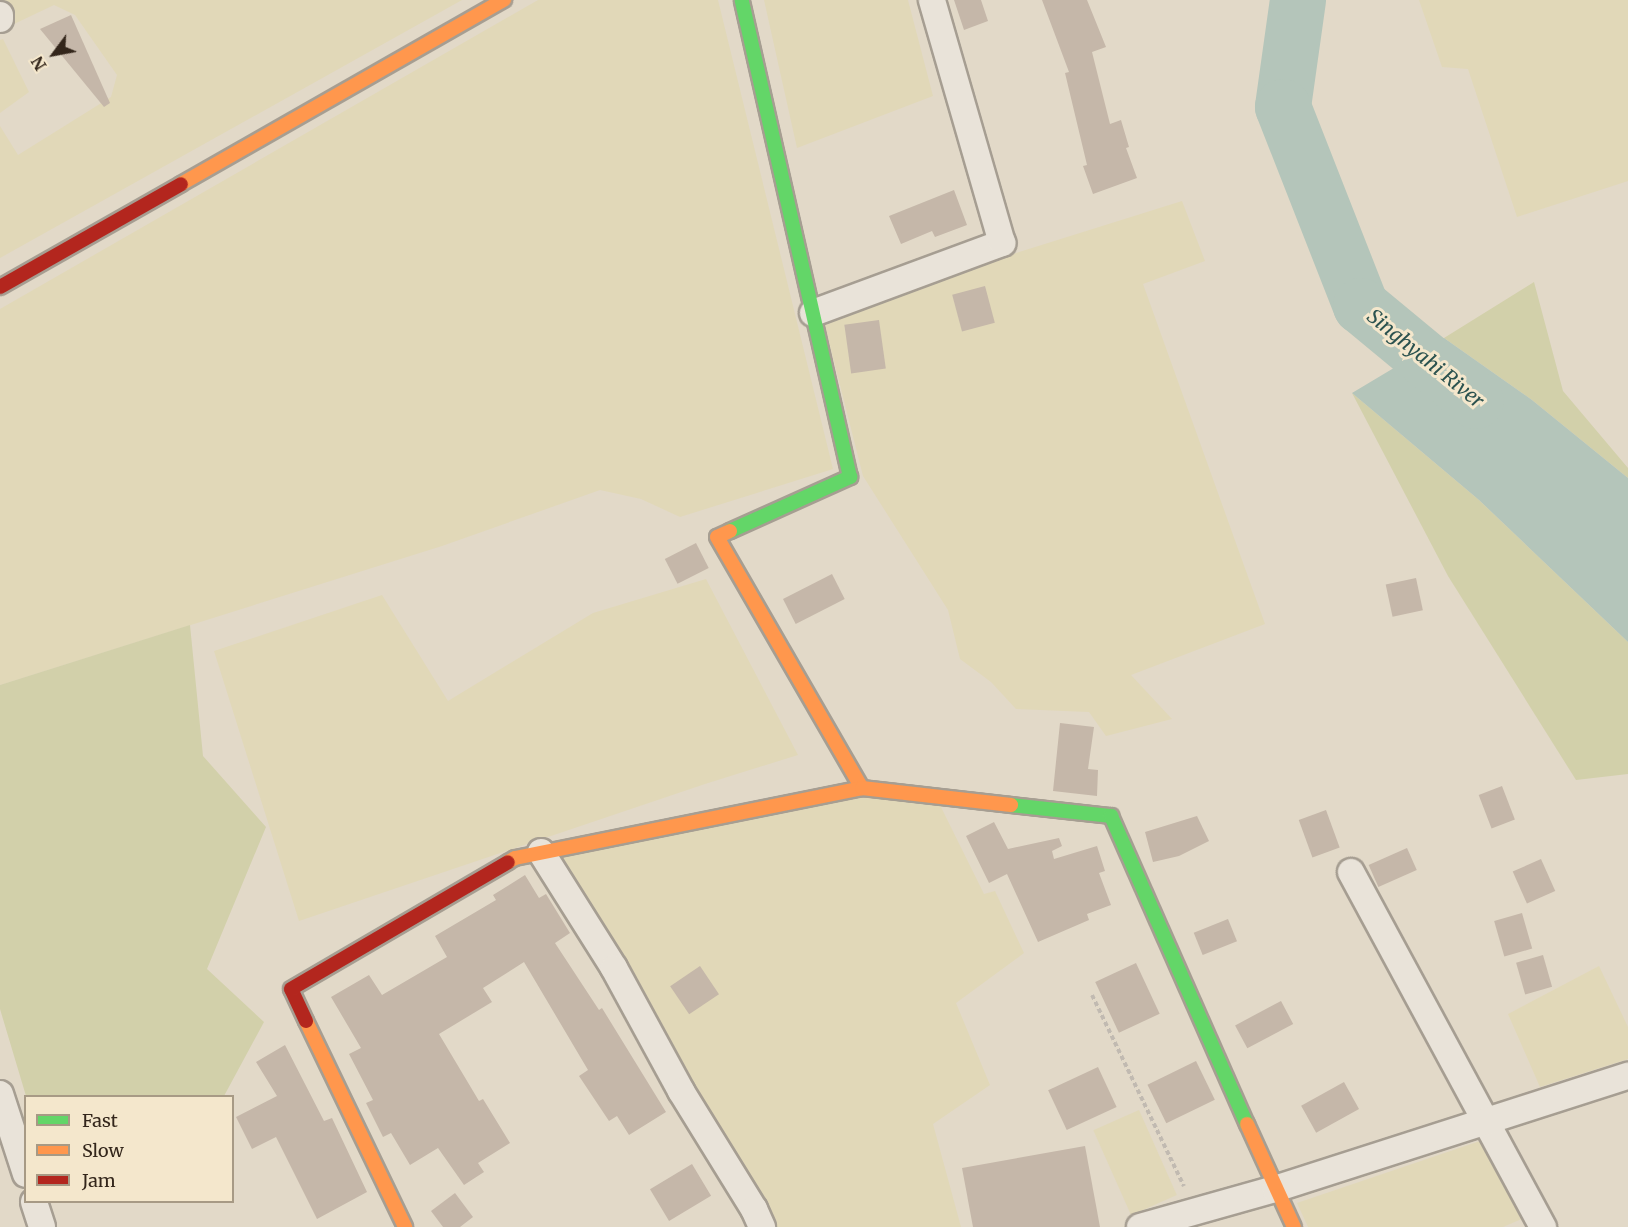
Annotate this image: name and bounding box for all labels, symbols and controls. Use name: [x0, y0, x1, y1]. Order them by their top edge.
north arrow: [24, 24, 84, 84]
text: N: [27, 53, 51, 74]
water label: Singhyahi River: [1363, 304, 1489, 412]
legend: [24, 1095, 234, 1203]
text: Fast: [82, 1109, 118, 1132]
text: Slow: [82, 1139, 124, 1162]
text: Jam: [82, 1169, 116, 1192]

